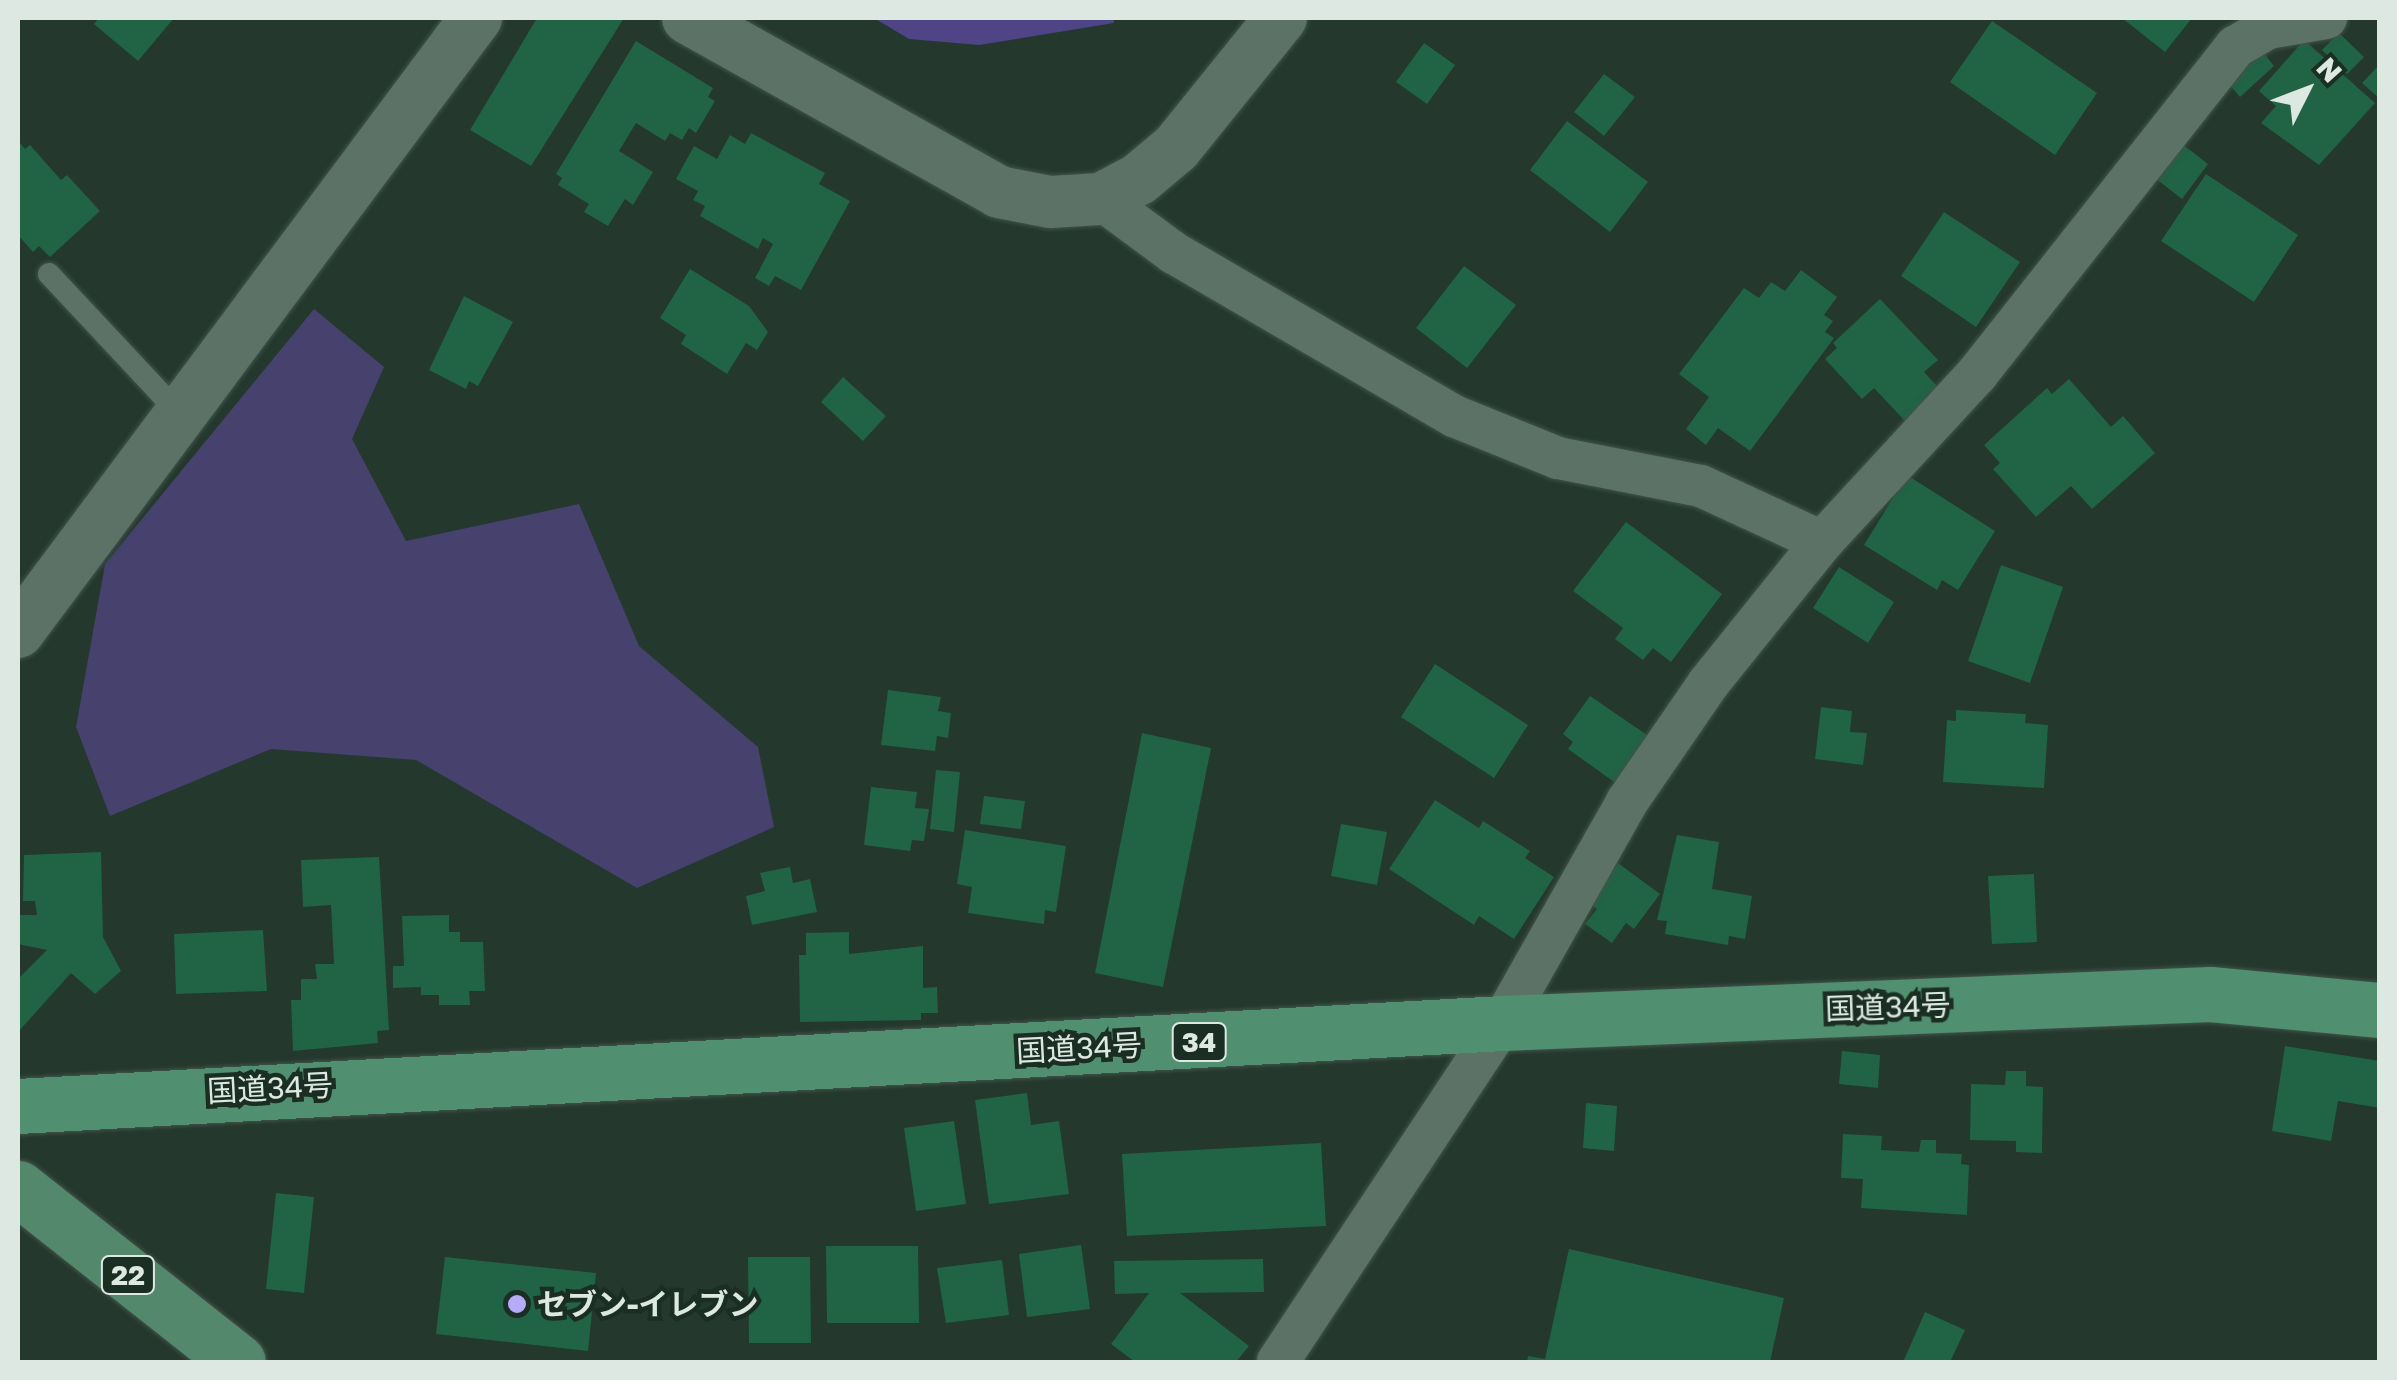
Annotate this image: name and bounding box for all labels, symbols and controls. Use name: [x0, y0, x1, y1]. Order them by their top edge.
north arrow: [2257, 40, 2357, 140]
text: N: [2310, 51, 2349, 89]
street label: 国道34号: [1824, 987, 1952, 1027]
road number: 34: [1172, 1019, 1226, 1065]
street label: 国道34号: [1015, 1027, 1143, 1069]
street label: 国道34号: [206, 1067, 334, 1109]
road number: 22: [100, 1252, 156, 1298]
place label: セブン-イレブン: [537, 1286, 758, 1322]
marker: セブン-イレブン: [506, 1293, 528, 1315]

